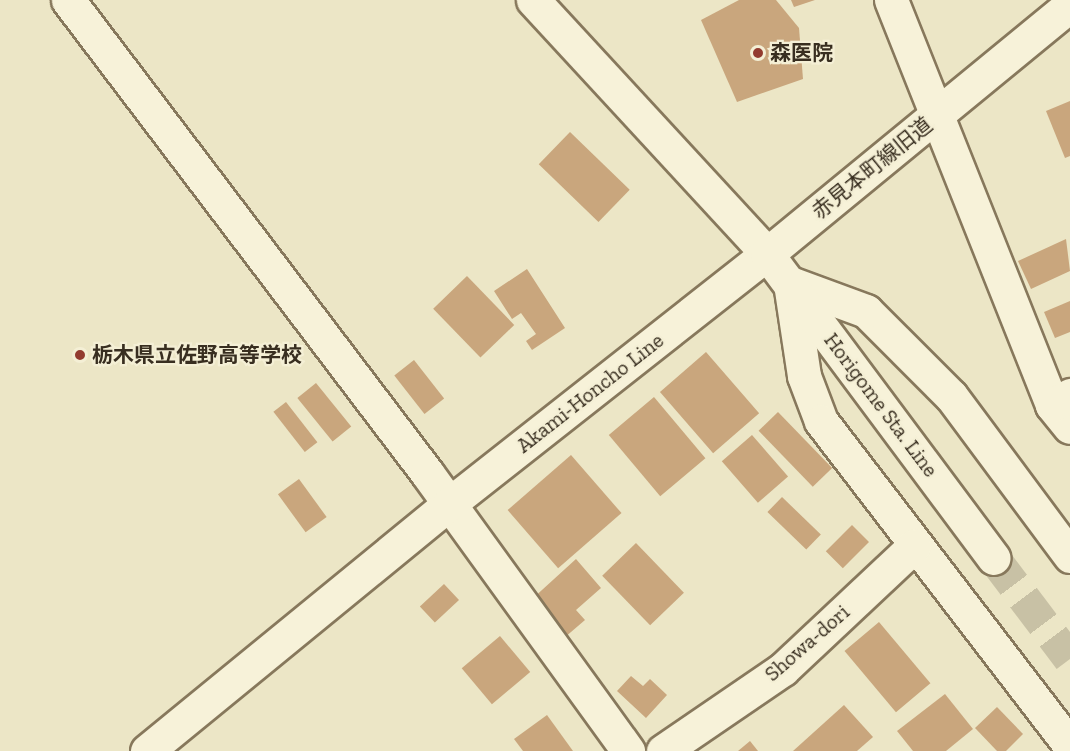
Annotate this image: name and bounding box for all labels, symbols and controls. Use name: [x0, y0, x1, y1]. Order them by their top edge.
place label: 森医院: [770, 40, 833, 66]
marker: 森医院: [751, 46, 765, 60]
street label: 赤見本町線旧道: [807, 112, 937, 224]
street label: Akami-Honcho Line: [511, 328, 669, 458]
street label: Horigome Sta. Line: [819, 328, 943, 482]
place label: 栃木県立佐野高等学校: [92, 342, 302, 368]
marker: 栃木県立佐野高等学校: [73, 348, 87, 362]
street label: Showa-dori: [760, 599, 854, 687]

